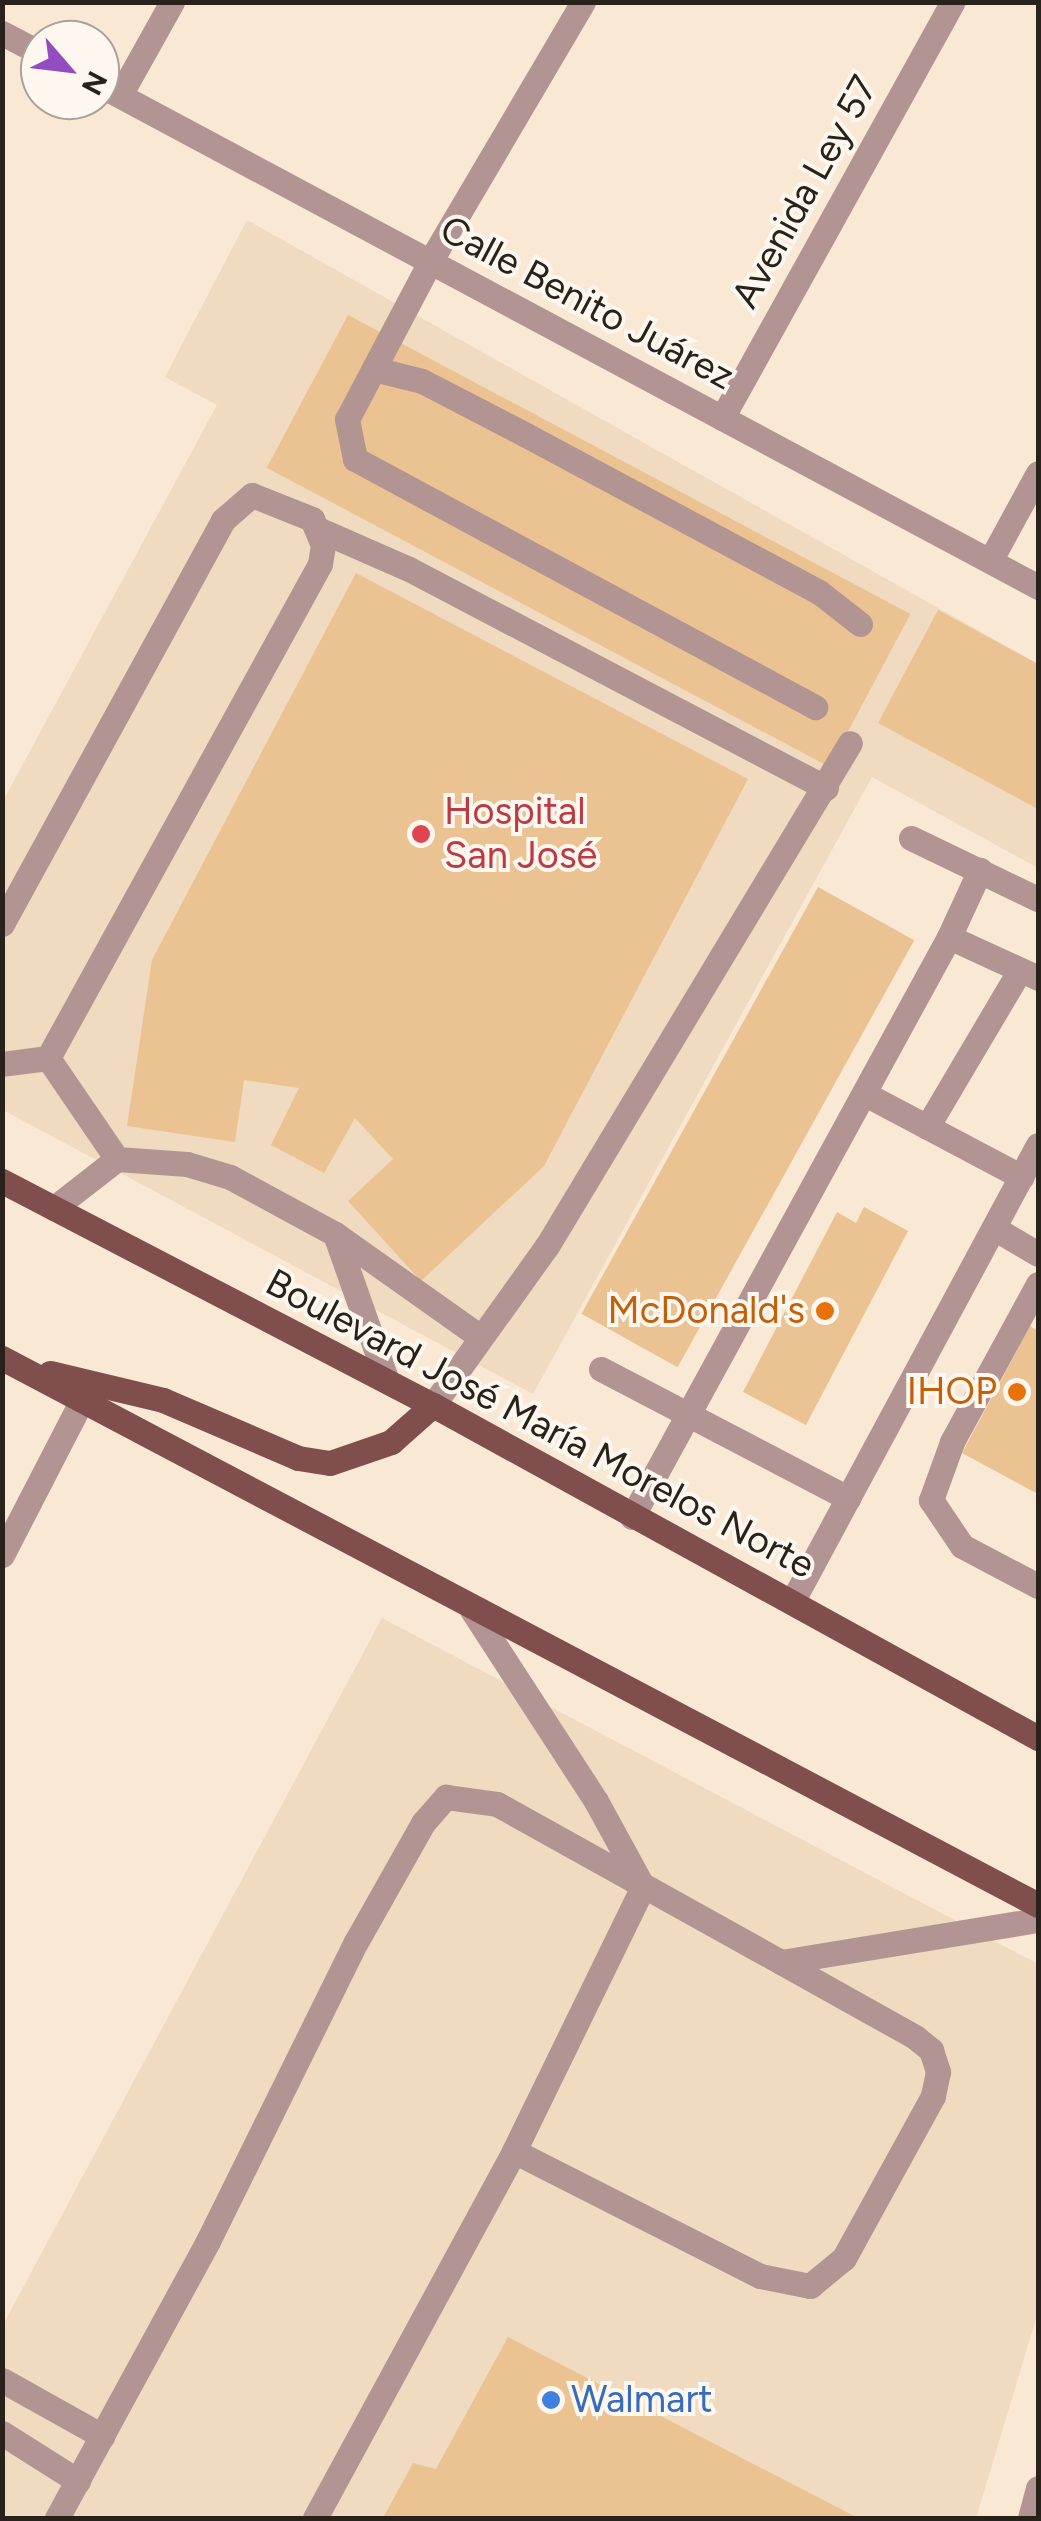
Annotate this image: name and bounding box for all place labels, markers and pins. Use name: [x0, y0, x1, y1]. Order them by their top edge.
place label: Hospital San José: [444, 789, 597, 878]
marker: Hospital San José: [408, 821, 434, 847]
place label: McDonald's: [608, 1288, 805, 1334]
marker: McDonald's: [814, 1300, 836, 1322]
place label: IHOP: [907, 1369, 997, 1415]
marker: IHOP: [1006, 1381, 1028, 1403]
place label: Walmart: [571, 2377, 713, 2423]
marker: Walmart: [540, 2389, 562, 2411]

